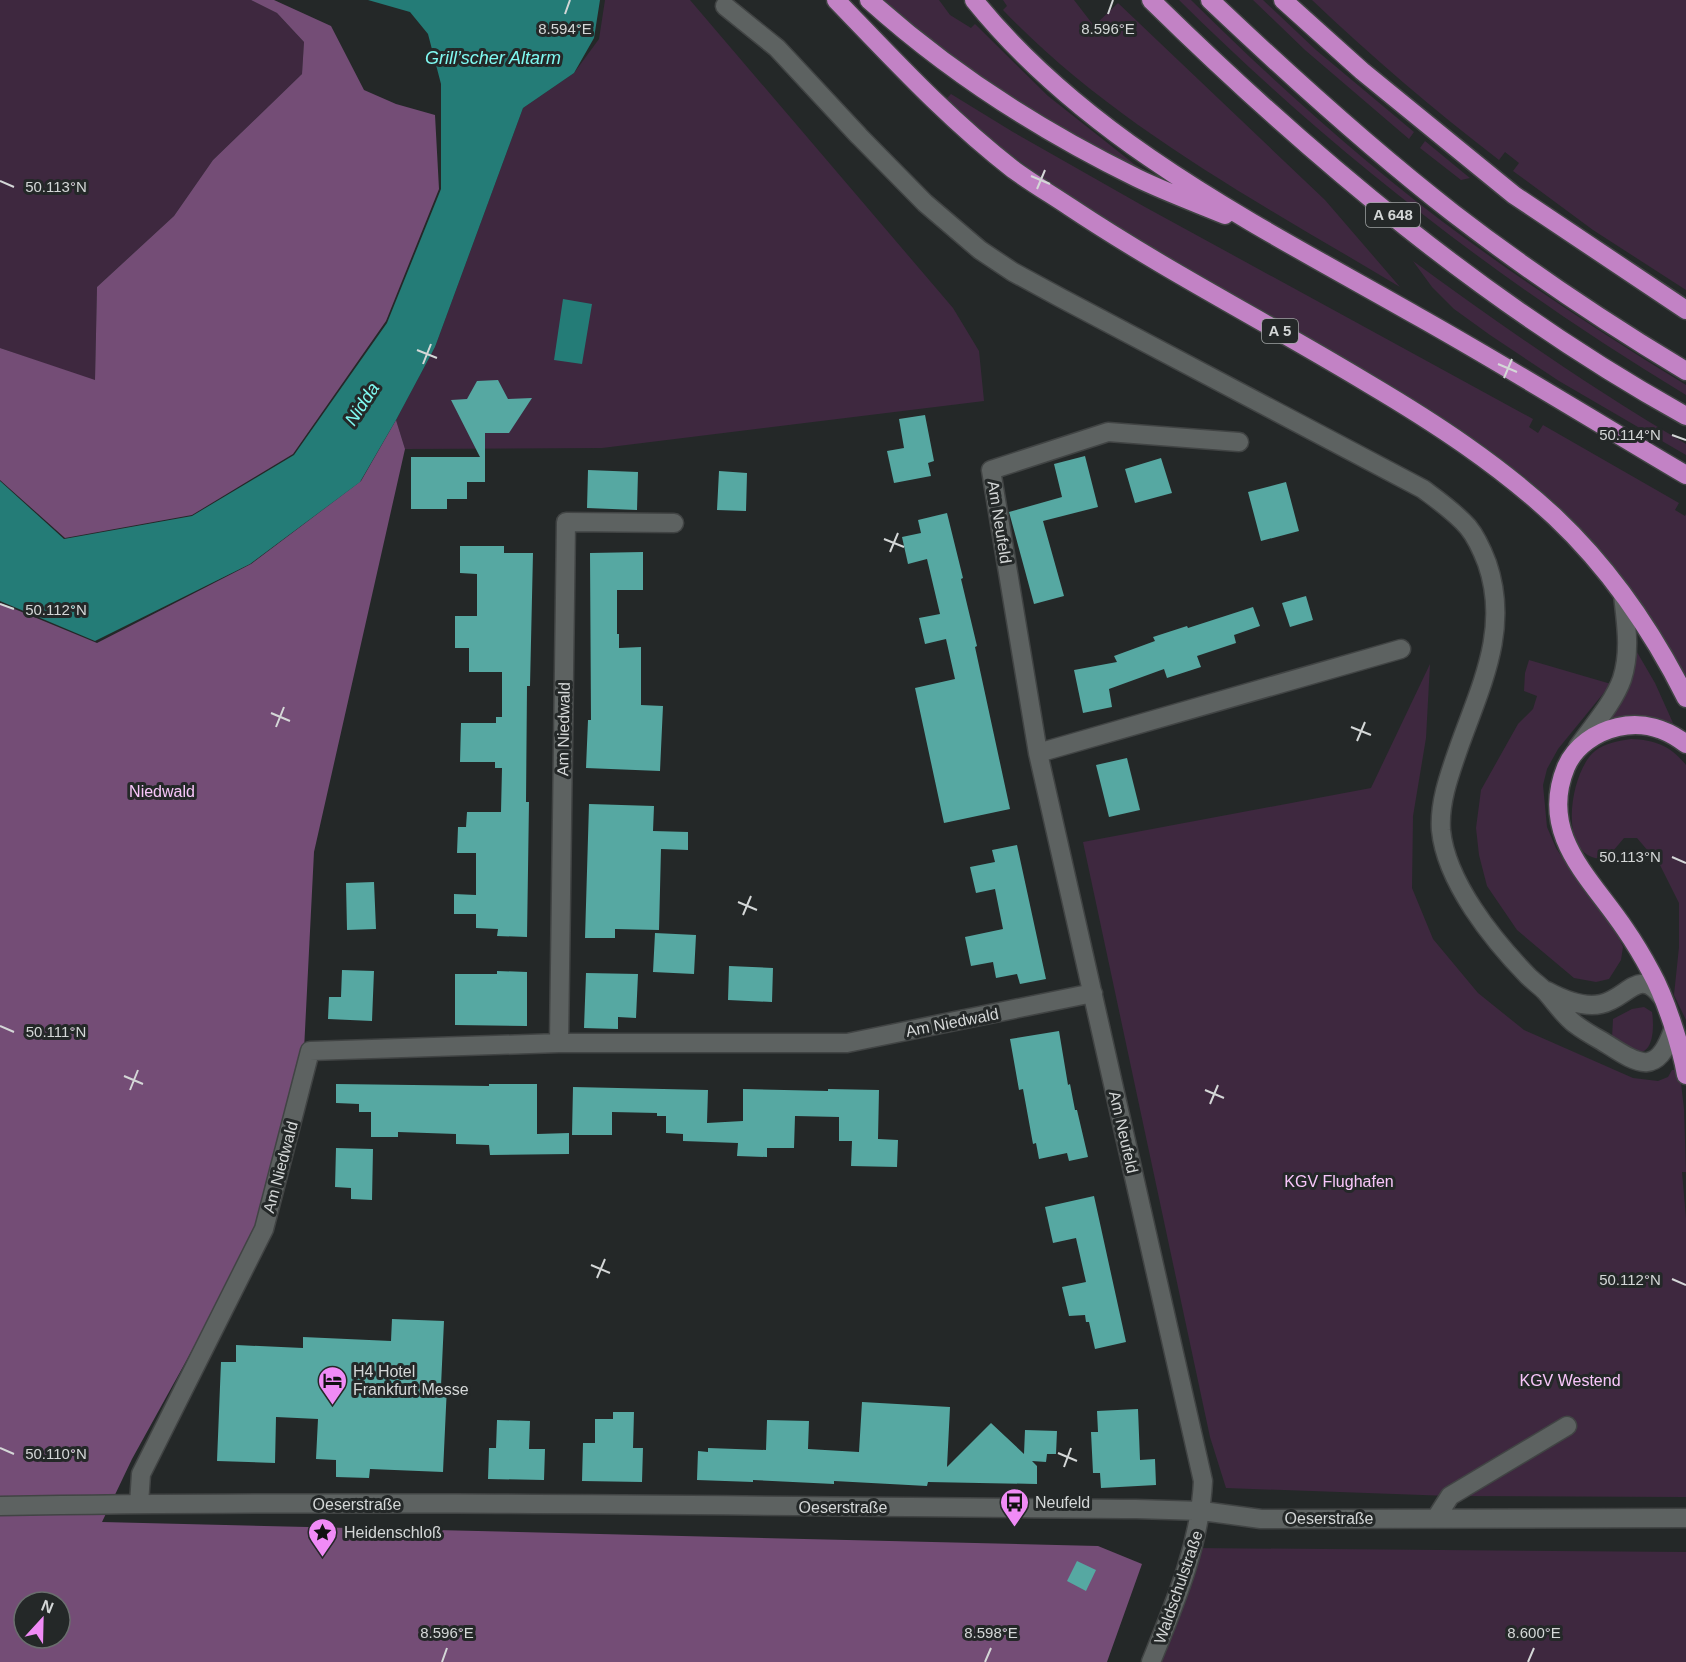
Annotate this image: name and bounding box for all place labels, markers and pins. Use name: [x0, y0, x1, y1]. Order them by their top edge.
place label: H4 Hotel Frankfurt Messe: [353, 1363, 469, 1398]
hotel icon: H4 Hotel Frankfurt Messe: [316, 1364, 348, 1406]
bus stop icon: Neufeld: [998, 1486, 1030, 1528]
place label: Neufeld: [1035, 1494, 1090, 1511]
place icon: Heidenschloß: [307, 1516, 339, 1558]
place label: Heidenschloß: [344, 1524, 442, 1541]

